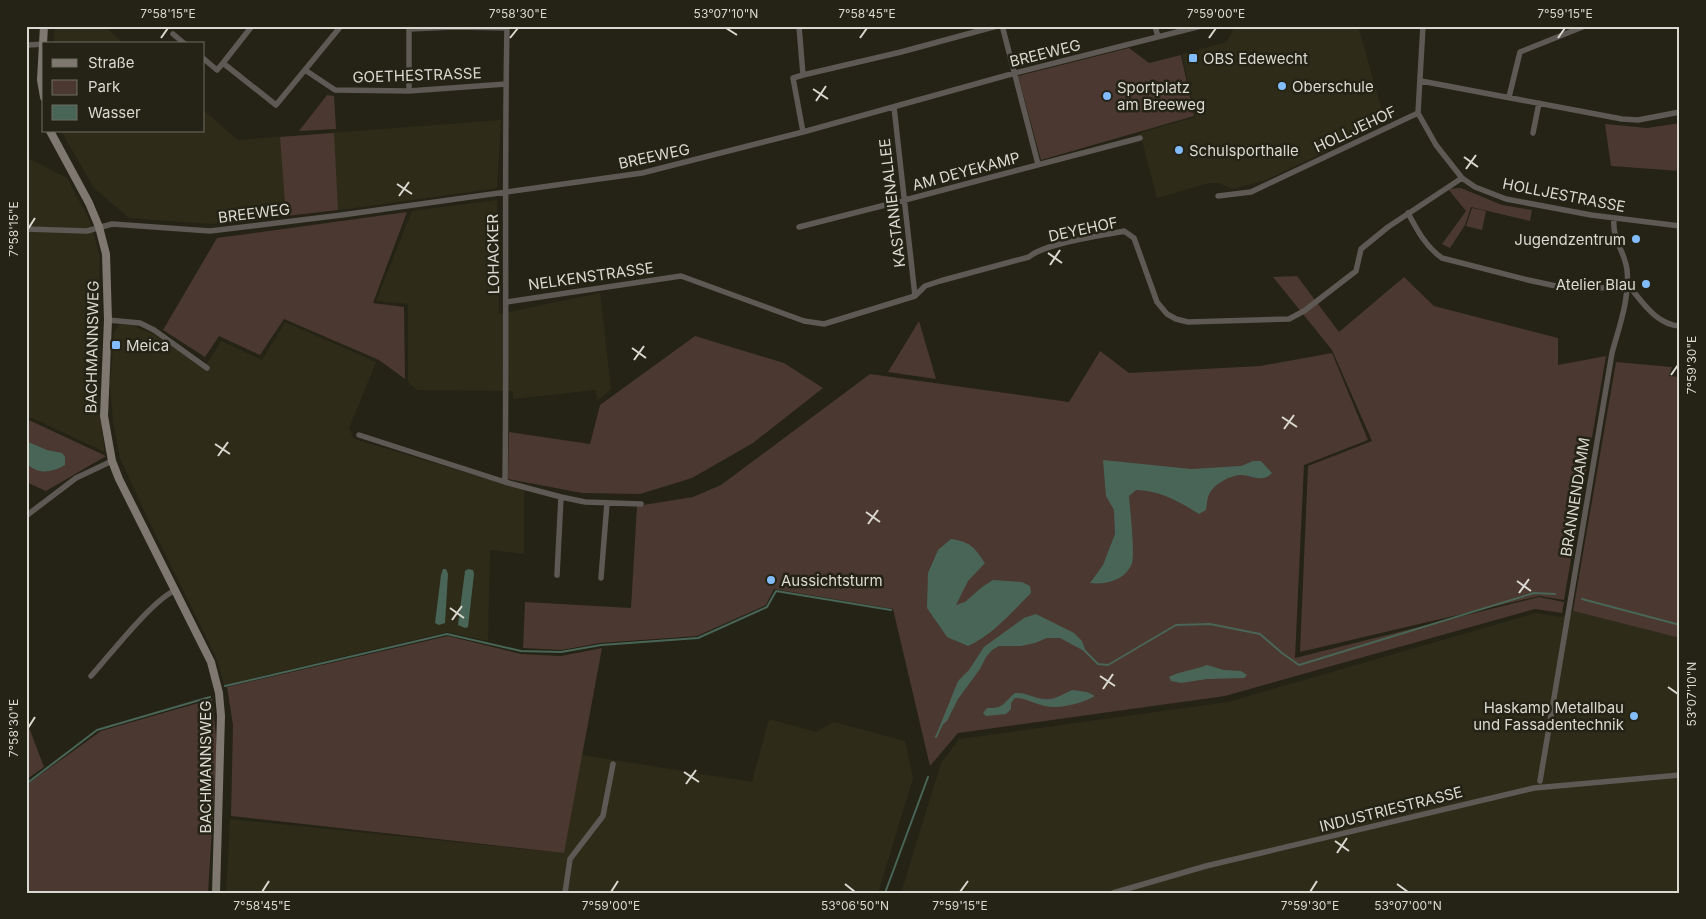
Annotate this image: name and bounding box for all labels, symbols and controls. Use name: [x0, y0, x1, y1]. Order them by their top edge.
text: 7°58'15"E: [140, 6, 196, 21]
text: 7°58'30"E: [489, 6, 547, 21]
text: 53°07'10"N: [694, 6, 758, 21]
text: 7°58'45"E: [838, 6, 896, 21]
text: 7°59'00"E: [1187, 6, 1245, 21]
text: 7°59'15"E: [1537, 6, 1593, 21]
street label: BREEWEG: [1008, 35, 1082, 71]
legend: [42, 42, 205, 132]
place label: OBS Edewecht: [1203, 49, 1308, 68]
marker: OBS Edewecht: [1187, 52, 1199, 64]
text: Straße: [88, 53, 135, 72]
street label: GOETHESTRASSE: [352, 63, 482, 87]
text: Park: [88, 77, 121, 96]
place label: Oberschule: [1292, 77, 1374, 96]
place label: Sportplatz am Breeweg: [1117, 78, 1205, 114]
marker: Oberschule: [1276, 80, 1288, 92]
marker: Sportplatz am Breeweg: [1101, 90, 1113, 102]
street label: HOLLJEHOF: [1311, 102, 1399, 156]
text: Wasser: [88, 103, 141, 122]
street label: KASTANIENALLEE: [875, 137, 909, 269]
street label: BREEWEG: [617, 139, 691, 173]
place label: Schulsporthalle: [1189, 141, 1299, 160]
marker: Schulsporthalle: [1173, 144, 1185, 156]
street label: AM DEYEKAMP: [910, 147, 1022, 195]
street label: HOLLJESTRASSE: [1501, 174, 1627, 216]
street label: BREEWEG: [217, 199, 291, 227]
text: 7°58'15"E: [6, 201, 21, 257]
street label: DEYEHOF: [1047, 212, 1119, 246]
street label: LOHACKER: [483, 213, 503, 294]
place label: Jugendzentrum: [1514, 230, 1626, 249]
marker: Jugendzentrum: [1630, 233, 1642, 245]
street label: NELKENSTRASSE: [527, 258, 655, 294]
place label: Atelier Blau: [1556, 275, 1636, 294]
marker: Atelier Blau: [1640, 278, 1652, 290]
street label: BACHMANNSWEG: [81, 280, 103, 414]
place label: Meica: [126, 336, 169, 355]
text: 7°59'30"E: [1684, 336, 1699, 394]
marker: Meica: [110, 339, 122, 351]
street label: BRANNENDAMM: [1556, 436, 1594, 558]
place label: Aussichtsturm: [781, 571, 883, 590]
marker: Aussichtsturm: [765, 574, 777, 586]
text: 53°07'10"N: [1684, 662, 1699, 726]
place label: Haskamp Metallbau und Fassadentechnik: [1473, 698, 1625, 734]
text: 7°58'30"E: [6, 699, 21, 757]
street label: BACHMANNSWEG: [196, 701, 215, 833]
marker: Haskamp Metallbau und Fassadentechnik: [1628, 710, 1640, 722]
street label: INDUSTRIESTRASSE: [1317, 782, 1465, 836]
text: 7°58'45"E: [233, 898, 291, 913]
text: 7°59'00"E: [582, 898, 640, 913]
text: 53°06'50"N: [821, 898, 889, 913]
text: 7°59'15"E: [932, 898, 988, 913]
text: 7°59'30"E: [1281, 898, 1339, 913]
text: 53°07'00"N: [1374, 898, 1442, 913]

